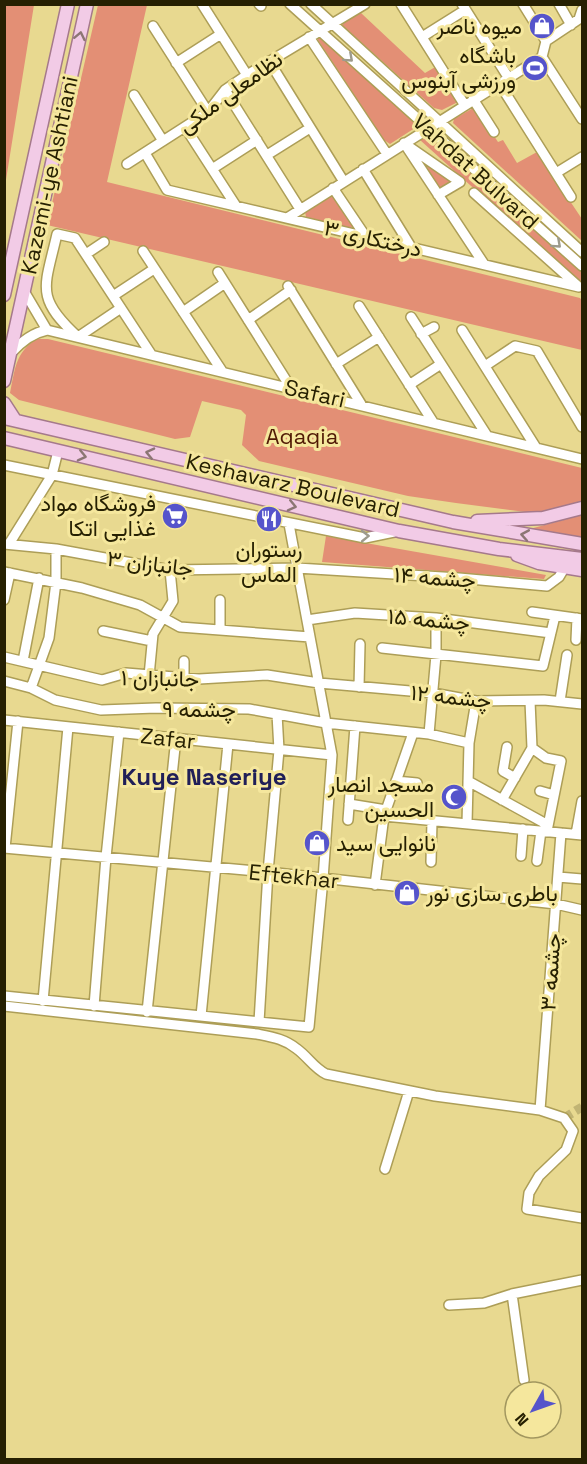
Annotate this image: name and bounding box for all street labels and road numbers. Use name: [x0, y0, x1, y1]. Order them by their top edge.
street label: نظامعلی ملکی: [172, 45, 288, 139]
street label: Kazemi-ye Ashtiani: [14, 73, 84, 277]
street label: Vahdat Bulvard: [407, 107, 545, 235]
street label: درختکاری ۳: [321, 213, 425, 263]
street label: Safari: [282, 372, 348, 414]
street label: Keshavarz Boulevard: [183, 447, 403, 523]
street label: جانبازان ۳: [105, 544, 195, 582]
street label: چشمه ۱۴: [393, 560, 477, 595]
street label: چشمه ۱۵: [387, 601, 471, 638]
street label: جانبازان ۱: [121, 663, 199, 693]
street label: چشمه ۱۲: [409, 678, 493, 715]
street label: چشمه ۹: [162, 695, 236, 724]
street label: Zafar: [139, 721, 197, 755]
street label: Eftekhar: [247, 857, 341, 895]
street label: چشمه ۳: [533, 932, 568, 1012]

